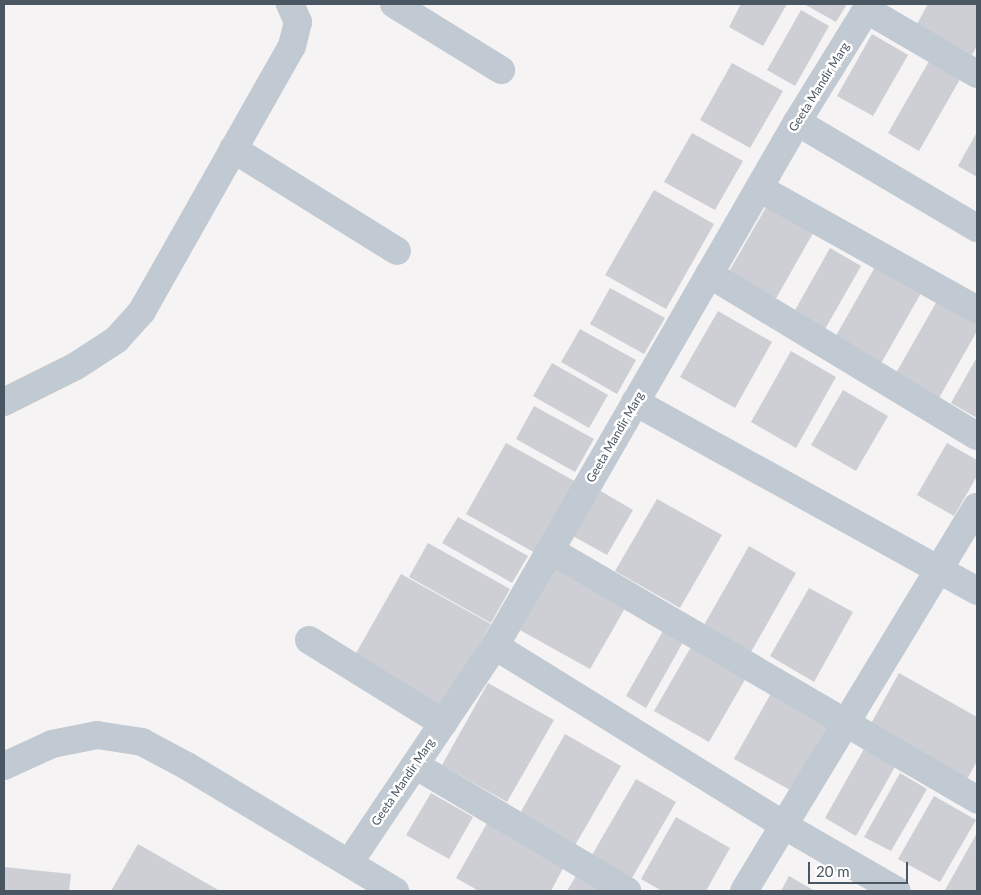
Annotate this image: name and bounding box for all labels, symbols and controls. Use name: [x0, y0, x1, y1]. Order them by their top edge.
street label: Geeta Mandir Marg: [786, 40, 852, 134]
street label: Geeta Mandir Marg: [583, 389, 647, 485]
street label: Geeta Mandir Marg: [368, 735, 438, 829]
scale bar: [811, 852, 911, 884]
text: 20 m: [816, 862, 850, 880]

